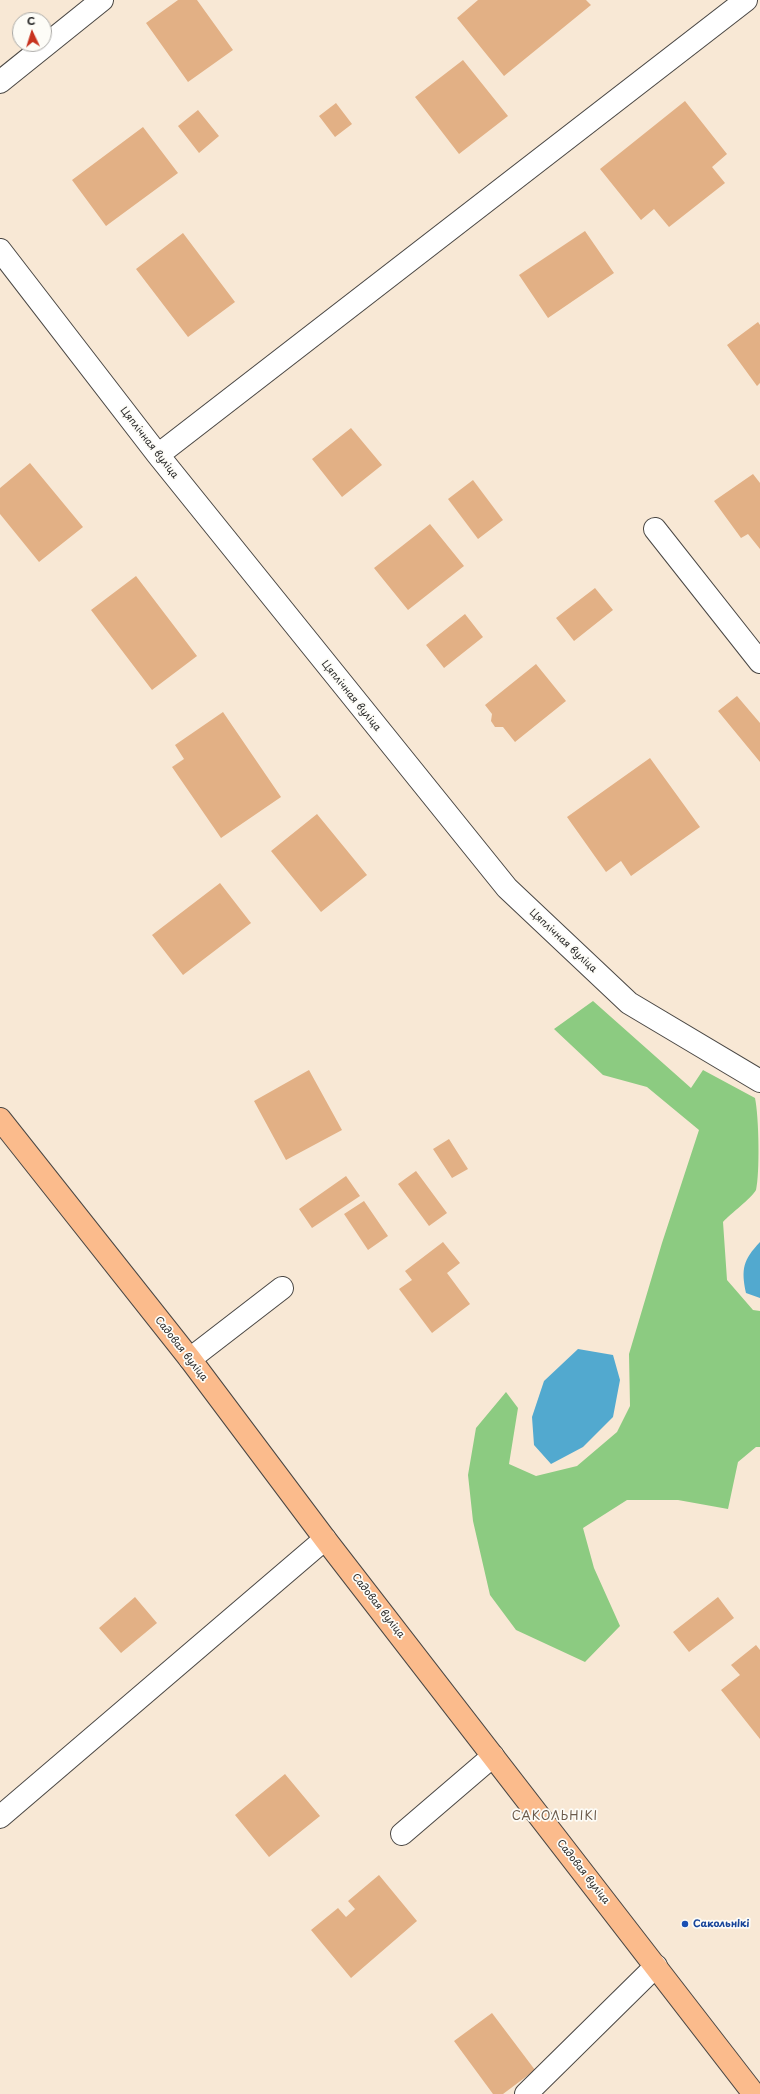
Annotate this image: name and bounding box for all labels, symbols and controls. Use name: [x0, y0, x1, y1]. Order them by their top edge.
north arrow: [12, 12, 52, 52]
text: С: [26, 12, 36, 29]
street label: Цяплічная вуліца: [117, 405, 181, 481]
street label: Цяплічная вуліца: [319, 658, 383, 734]
street label: Цяплічная вуліца: [527, 907, 599, 975]
street label: Садовая вуліца: [152, 1314, 210, 1384]
street label: Садовая вуліца: [349, 1571, 407, 1641]
district label: САКОЛЬНІКІ: [512, 1810, 598, 1824]
street label: Садовая вуліца: [554, 1837, 612, 1907]
place label: Сакольнікі: [693, 1918, 749, 1930]
marker: Сакольнікі: [680, 1919, 690, 1929]

